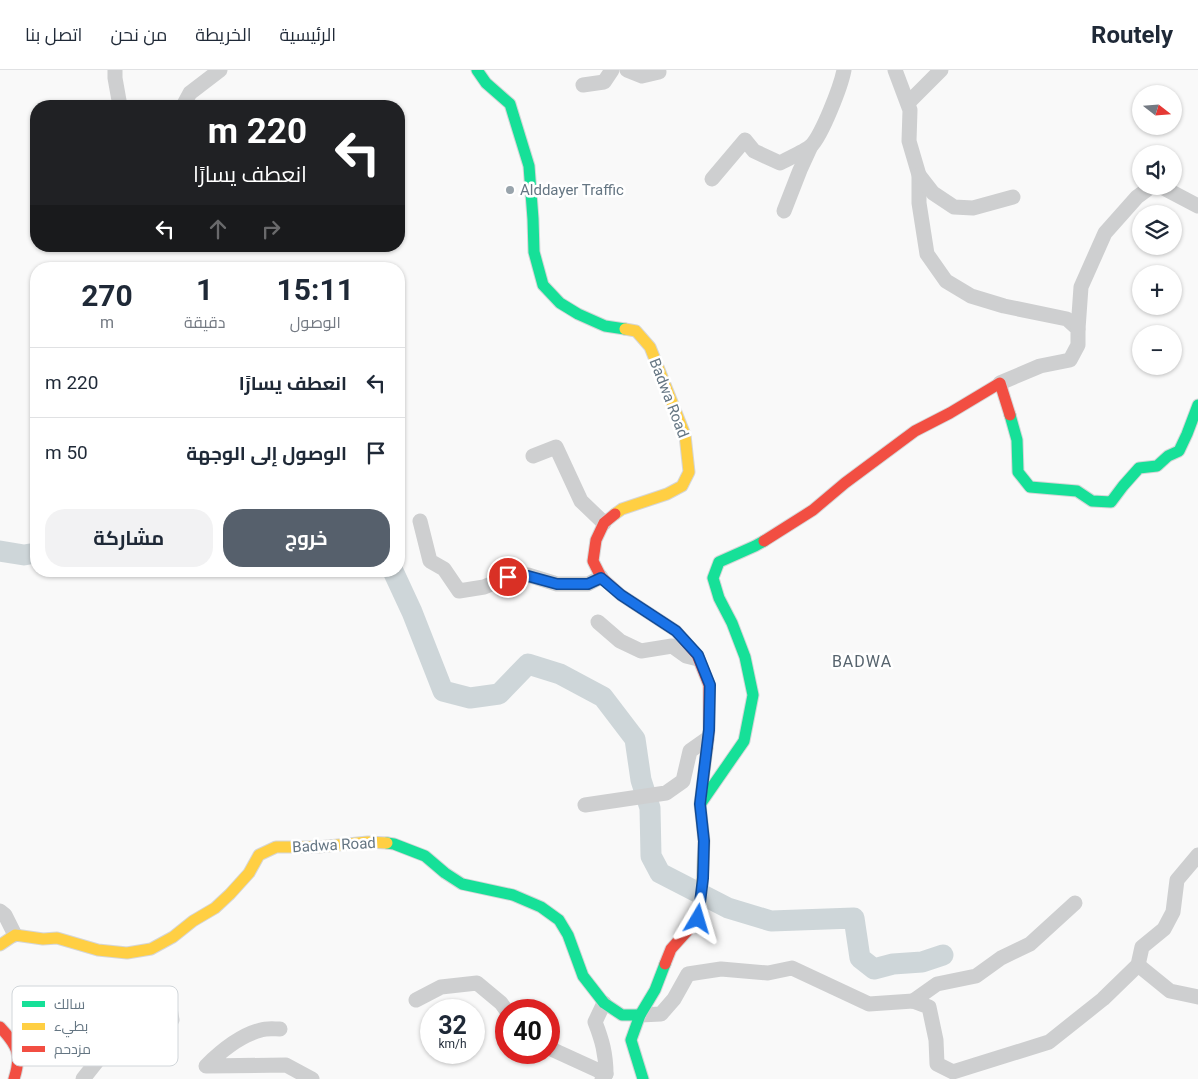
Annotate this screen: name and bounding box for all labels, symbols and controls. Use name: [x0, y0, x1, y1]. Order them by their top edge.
text: Routely: [1091, 21, 1173, 49]
text: اتصل بنا: [25, 24, 82, 45]
text: من نحن: [110, 24, 167, 45]
text: الخريطة: [195, 24, 252, 45]
text: الرئيسية: [280, 24, 336, 45]
north arrow: [1132, 85, 1182, 135]
map controls: [1132, 85, 1182, 375]
text: 220 m: [208, 111, 307, 152]
icon: left: [325, 120, 390, 185]
button: sound: [1132, 145, 1182, 195]
text: انعطف يسارًا: [193, 162, 307, 187]
place label: Alddayer Traffic: [520, 181, 624, 199]
marker: Alddayer Traffic: [504, 184, 516, 196]
button: layers: [1132, 205, 1182, 255]
icon: left: [151, 215, 179, 243]
icon: ahead: [204, 215, 232, 243]
icon: right: [257, 215, 285, 243]
button: +: [1132, 265, 1182, 315]
text: 1: [196, 272, 213, 307]
text: 15:11: [277, 272, 354, 307]
text: 270: [81, 278, 133, 313]
text: m: [100, 313, 114, 332]
text: دقيقة: [184, 313, 226, 332]
text: الوصول: [290, 313, 341, 332]
button: −: [1132, 325, 1182, 375]
street label: Badwa Road: [646, 356, 692, 440]
icon: left: [362, 369, 390, 397]
text: 220 m: [45, 371, 98, 394]
text: انعطف يسارًا: [239, 372, 347, 395]
icon: arrive: [362, 439, 390, 467]
text: 50 m: [45, 441, 88, 464]
text: الوصول إلى الوجهة: [186, 442, 347, 465]
button: مشاركة: [45, 509, 213, 567]
button: خروج: [223, 509, 390, 567]
pin: [487, 556, 529, 598]
icon: arrive: [494, 563, 522, 591]
district label: BADWA: [832, 652, 892, 671]
street label: Badwa Road: [292, 834, 376, 856]
position arrow: [671, 892, 723, 944]
legend: [12, 986, 178, 1066]
text: سالك: [54, 996, 85, 1012]
speed limit sign: 40: [495, 999, 560, 1064]
text: 32: [438, 1011, 467, 1040]
text: بطيء: [54, 1018, 88, 1038]
text: km/h: [438, 1037, 467, 1051]
text: مزدحم: [54, 1041, 91, 1059]

